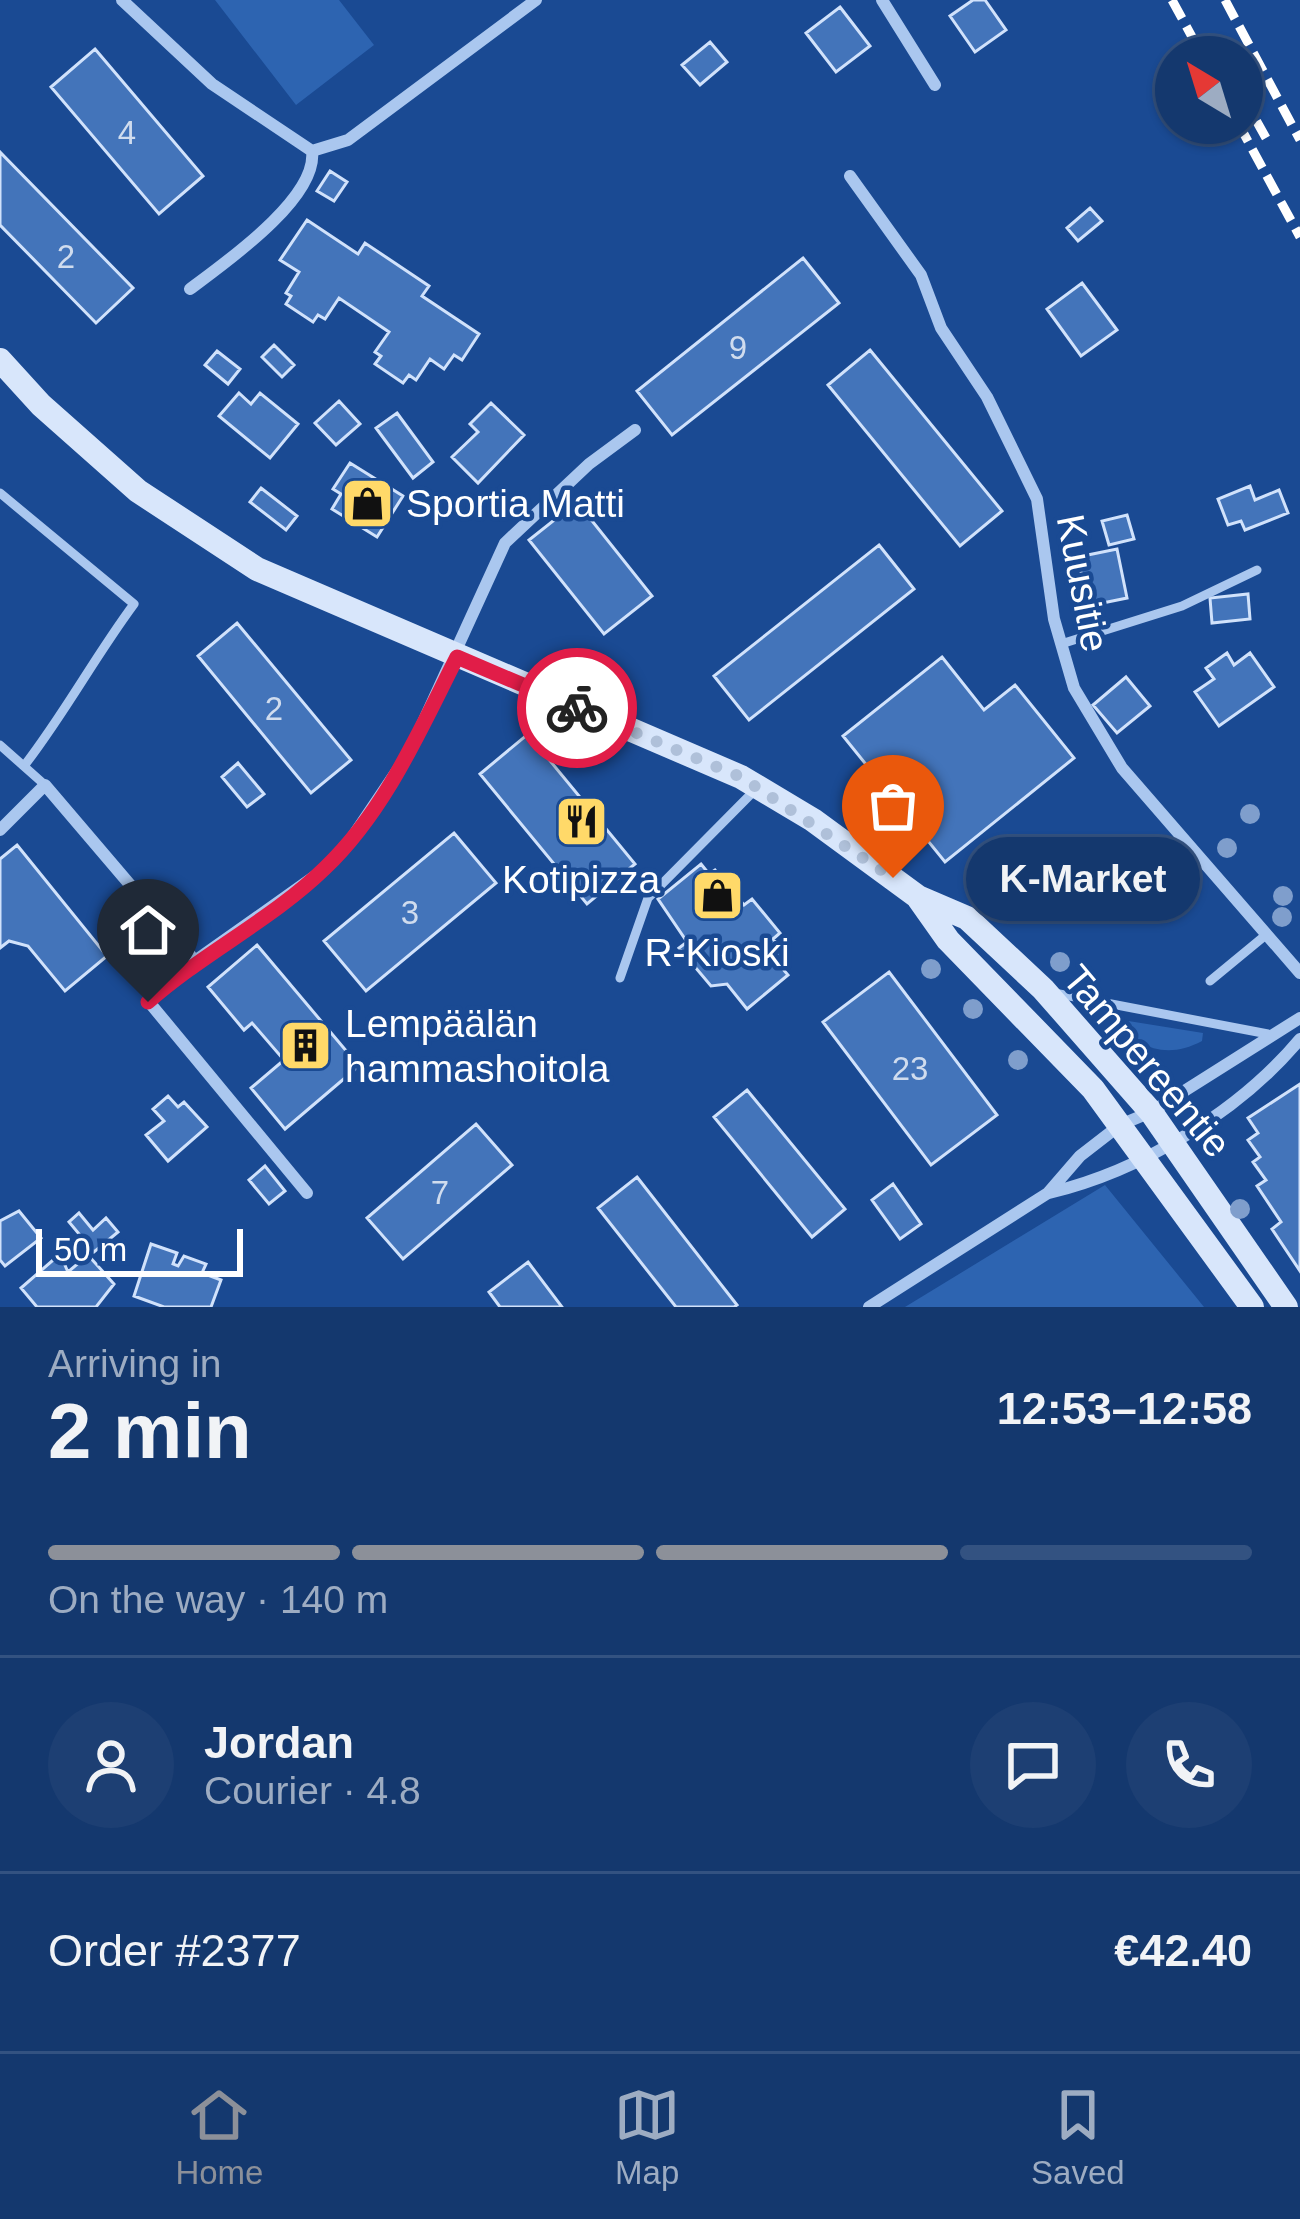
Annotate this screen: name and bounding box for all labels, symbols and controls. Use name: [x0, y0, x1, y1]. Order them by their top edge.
north arrow: [1155, 36, 1263, 144]
map controls: [1155, 36, 1263, 144]
house number: 4: [118, 114, 136, 151]
house number: 2: [57, 238, 75, 275]
house number: 9: [729, 329, 747, 366]
shop icon: Sportia Matti: [339, 475, 395, 531]
place label: Sportia Matti: [406, 482, 625, 525]
street label: Kuusitie: [1049, 511, 1117, 655]
courier: [517, 648, 637, 768]
icon: bike: [544, 675, 610, 741]
house number: 2: [265, 690, 283, 727]
pin: [842, 755, 944, 878]
icon: bag: [860, 773, 926, 839]
restaurant icon: Kotipizza: [553, 794, 609, 850]
callout: K-Market: [965, 836, 1199, 920]
text: K-Market: [1000, 857, 1166, 900]
place label: Kotipizza: [502, 858, 660, 901]
shop icon: R-Kioski: [689, 867, 745, 923]
pin: [97, 879, 199, 1002]
house number: 3: [401, 894, 419, 931]
icon: home: [115, 897, 181, 963]
place label: R-Kioski: [644, 931, 790, 974]
street label: Tampereentie: [1055, 957, 1239, 1165]
place label: Lempäälän hammashoitola: [345, 1002, 610, 1090]
building icon: Lempäälän hammashoitola: [278, 1017, 334, 1073]
house number: 23: [892, 1050, 928, 1087]
house number: 7: [431, 1174, 449, 1211]
scale bar: [36, 1223, 243, 1276]
text: 50 m: [54, 1231, 127, 1268]
text: Arriving in: [48, 1342, 221, 1385]
text: 12:53–12:58: [997, 1383, 1252, 1434]
text: 2 min: [48, 1387, 252, 1475]
text: On the way · 140 m: [48, 1578, 388, 1621]
button: person: [48, 1702, 174, 1828]
button: chat: [970, 1702, 1096, 1828]
button: phone: [1126, 1702, 1252, 1828]
text: Jordan: [204, 1717, 354, 1768]
text: Courier · 4.8: [204, 1769, 421, 1812]
text: Order #2377: [48, 1925, 301, 1976]
text: €42.40: [1114, 1925, 1252, 1976]
tab: Home: [175, 2082, 263, 2192]
tab: Map: [614, 2082, 680, 2192]
tab: Saved: [1031, 2082, 1125, 2192]

